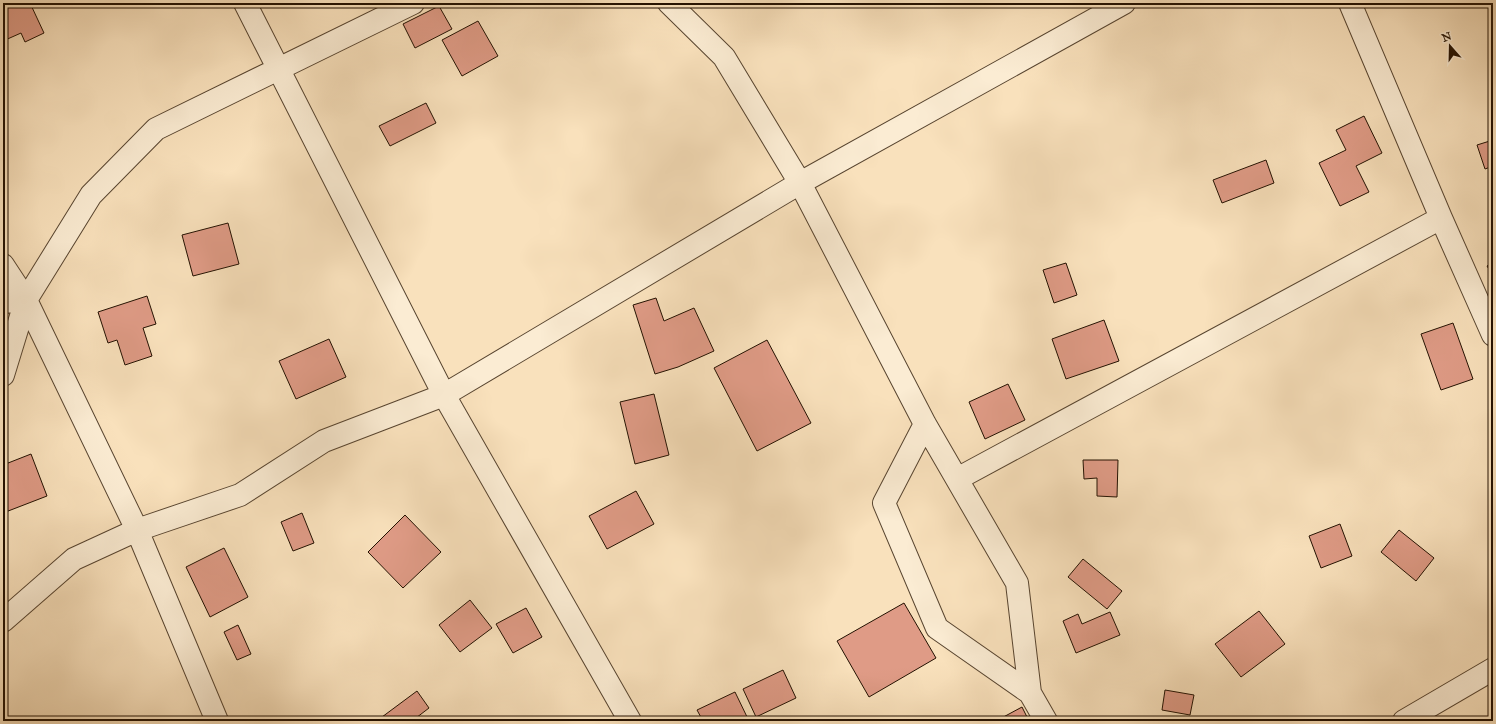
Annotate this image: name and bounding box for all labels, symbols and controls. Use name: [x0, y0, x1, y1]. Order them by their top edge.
north arrow: [1430, 26, 1470, 66]
text: N: [1440, 29, 1454, 45]

